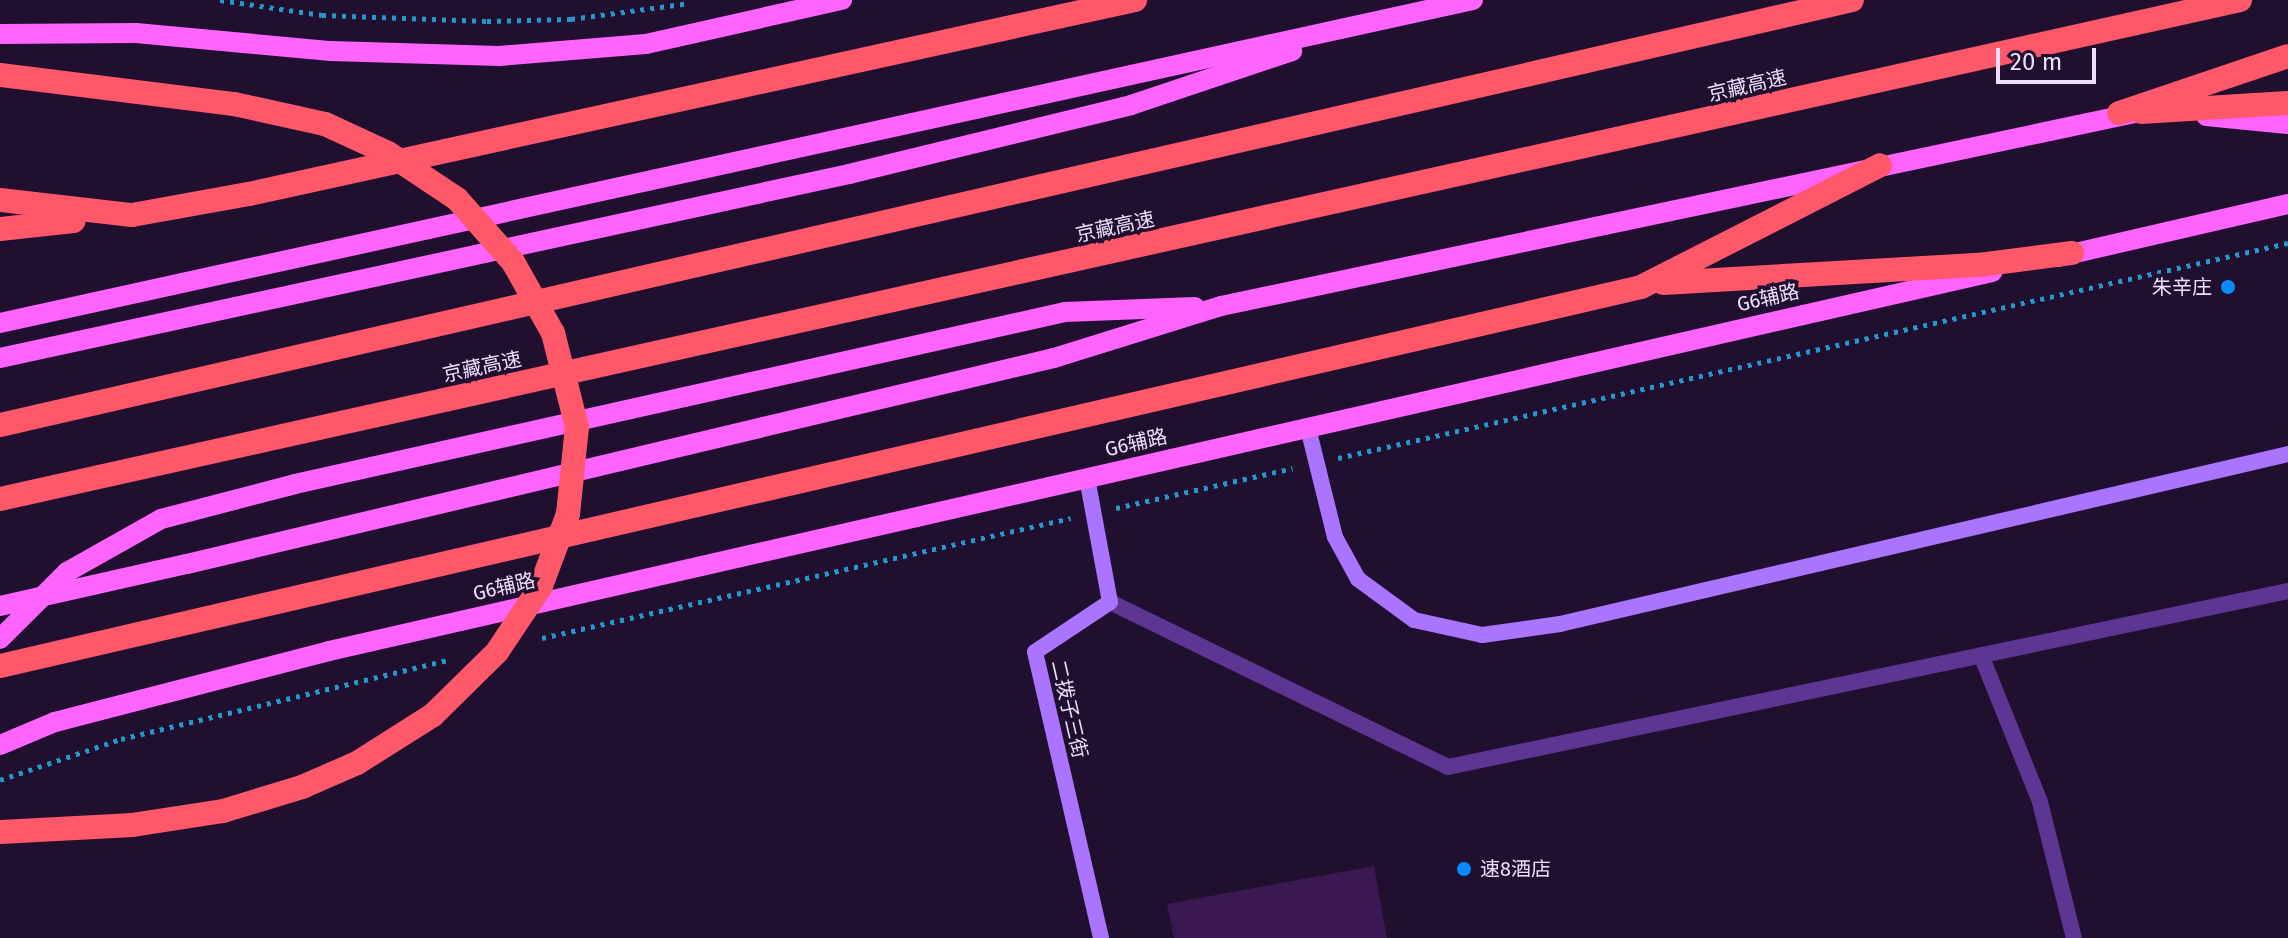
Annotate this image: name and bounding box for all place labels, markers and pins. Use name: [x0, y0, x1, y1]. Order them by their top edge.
place label: 朱辛庄: [2152, 275, 2212, 299]
marker: 朱辛庄: [2219, 278, 2237, 296]
place label: 速8酒店: [1480, 857, 1551, 881]
marker: 速8酒店: [1455, 860, 1473, 878]

